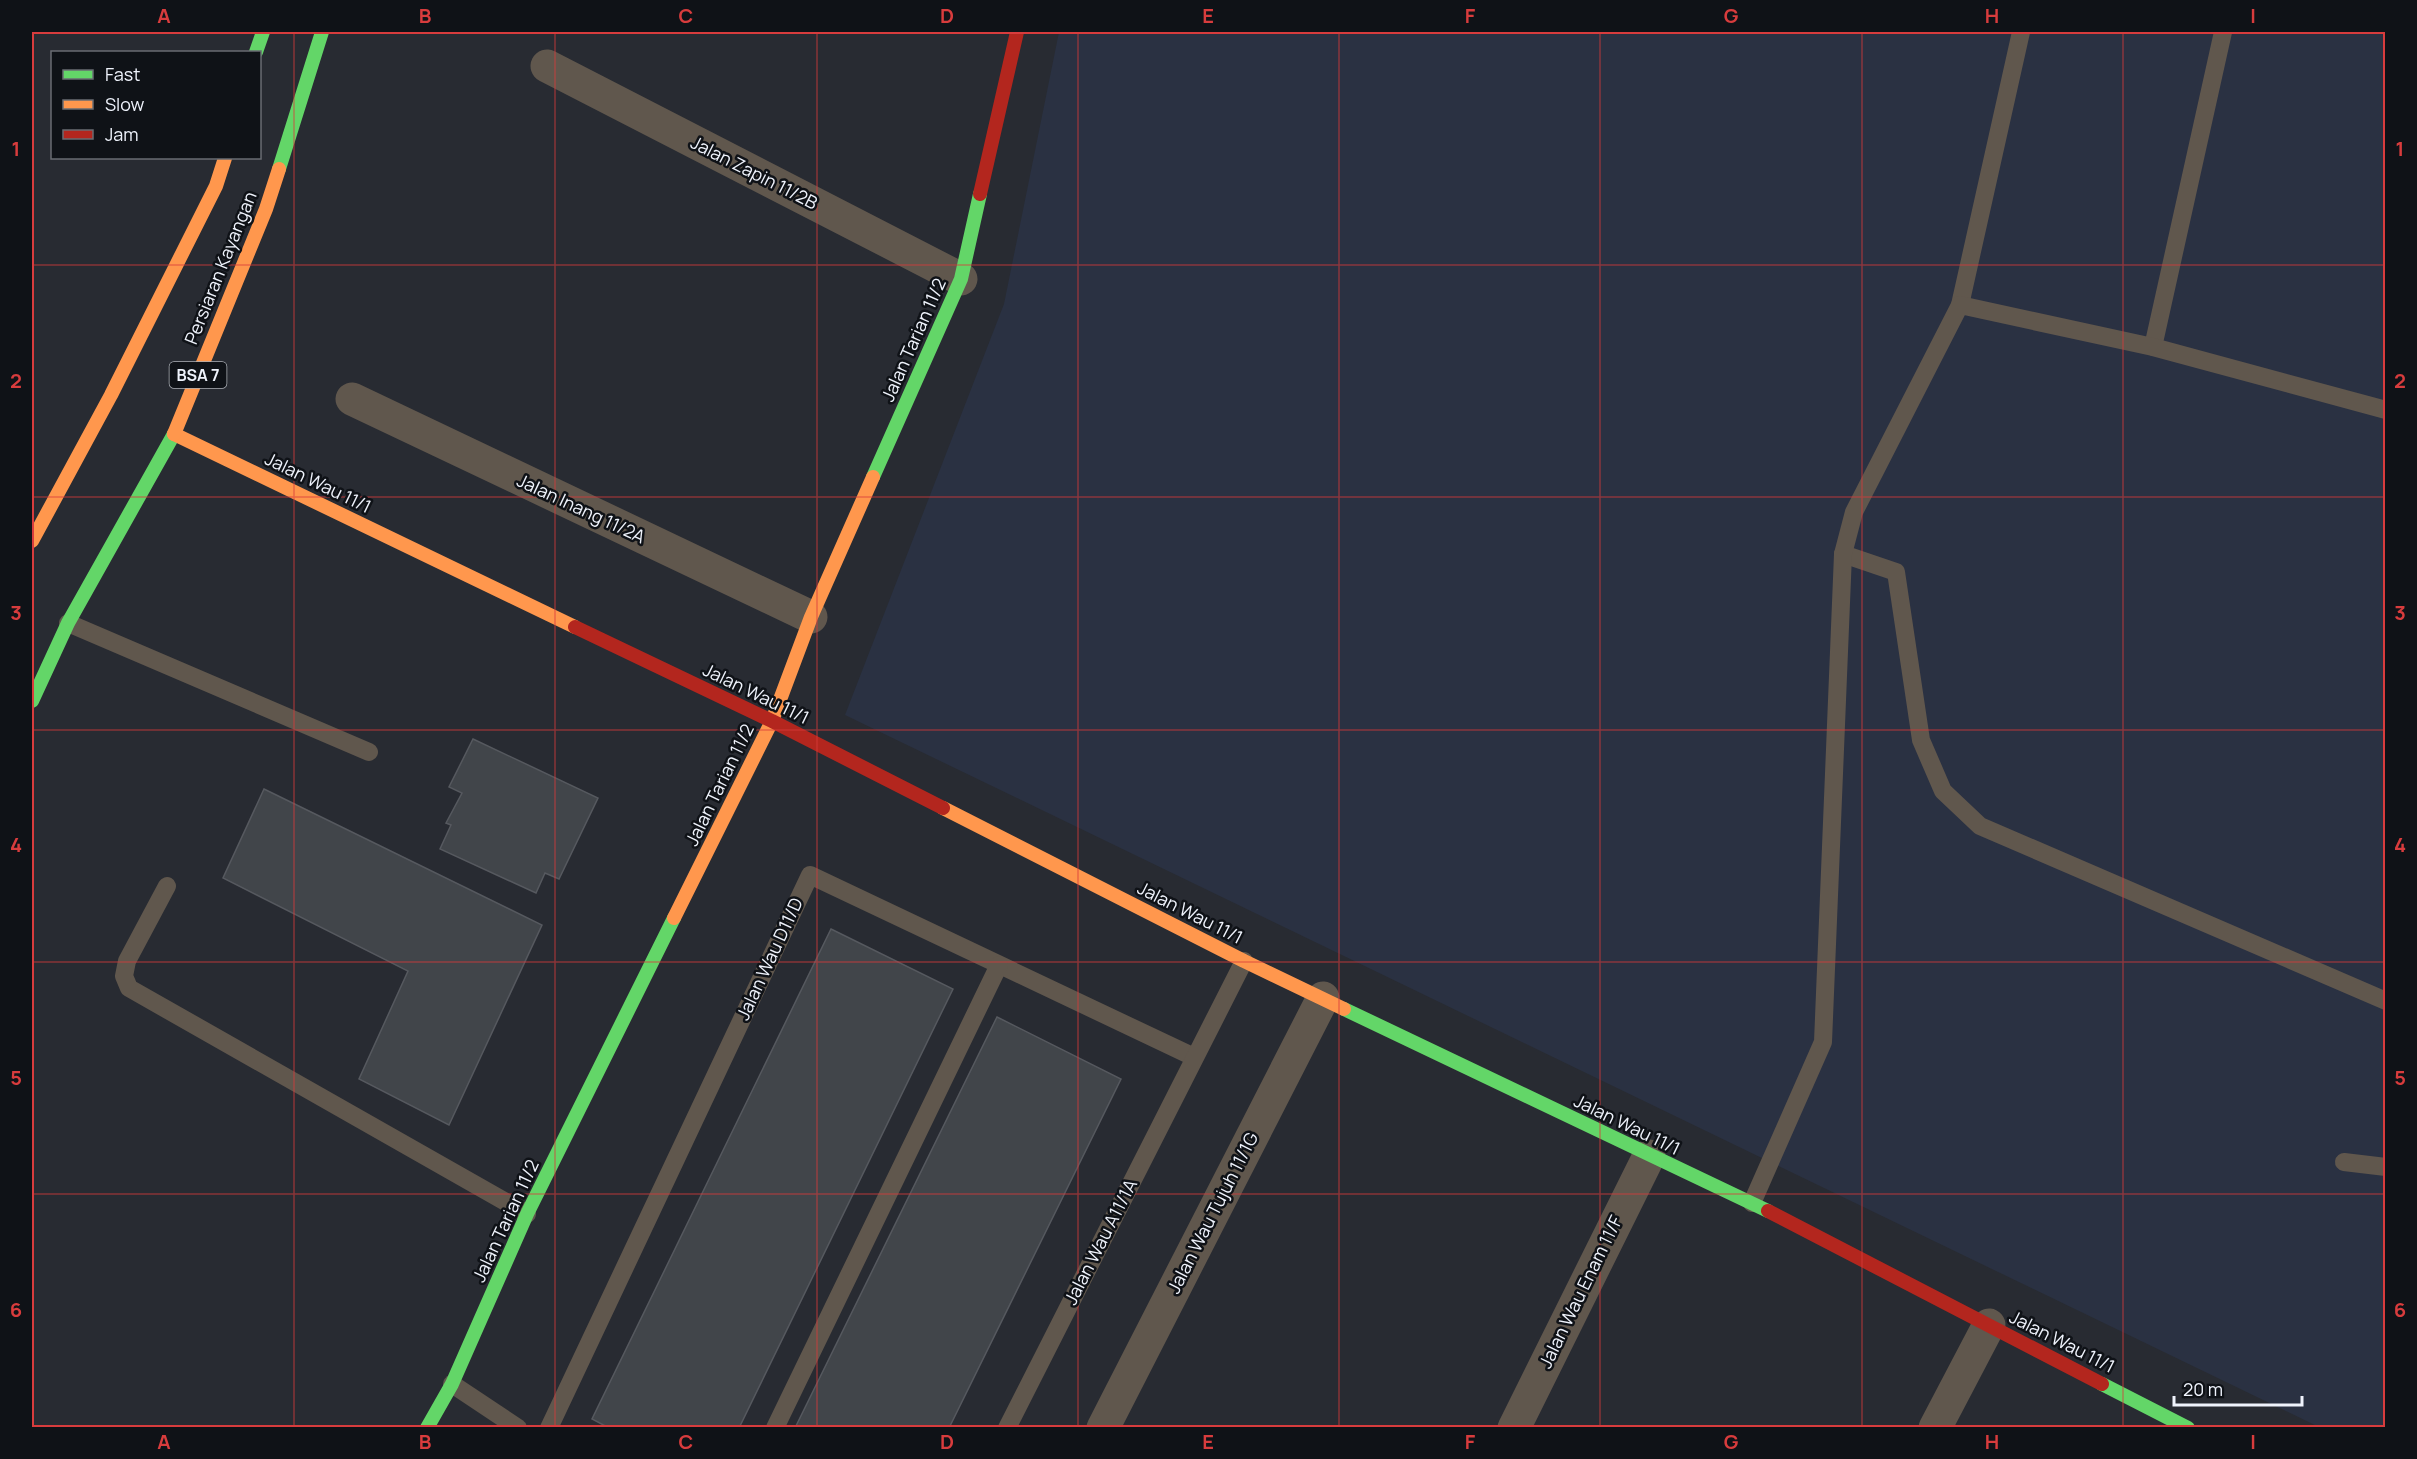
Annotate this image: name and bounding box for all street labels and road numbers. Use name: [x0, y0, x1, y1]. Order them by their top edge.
street label: Jalan Zapin 11/2B: [687, 130, 822, 214]
street label: Persiaran Kayangan: [178, 188, 262, 348]
street label: Jalan Tarian 11/2: [875, 274, 951, 405]
road number: BSA 7: [170, 362, 226, 388]
street label: Jalan Wau 11/1: [261, 446, 375, 518]
street label: Jalan Inang 11/2A: [513, 468, 650, 549]
street label: Jalan Wau 11/1: [699, 657, 813, 729]
street label: Jalan Tarian 11/2: [679, 720, 759, 849]
street label: Jalan Wau 11/1: [1134, 875, 1247, 949]
street label: Jalan Wau D11/D: [730, 894, 808, 1024]
street label: Jalan Wau 11/1: [1570, 1088, 1684, 1160]
street label: Jalan Wau Tujuh 11/1G: [1161, 1128, 1263, 1297]
street label: Jalan Tarian 11/2: [466, 1155, 544, 1286]
street label: Jalan Wau A11/1A: [1058, 1174, 1142, 1308]
street label: Jalan Wau Enam 11/F: [1533, 1211, 1628, 1372]
street label: Jalan Wau 11/1: [2006, 1304, 2119, 1378]

